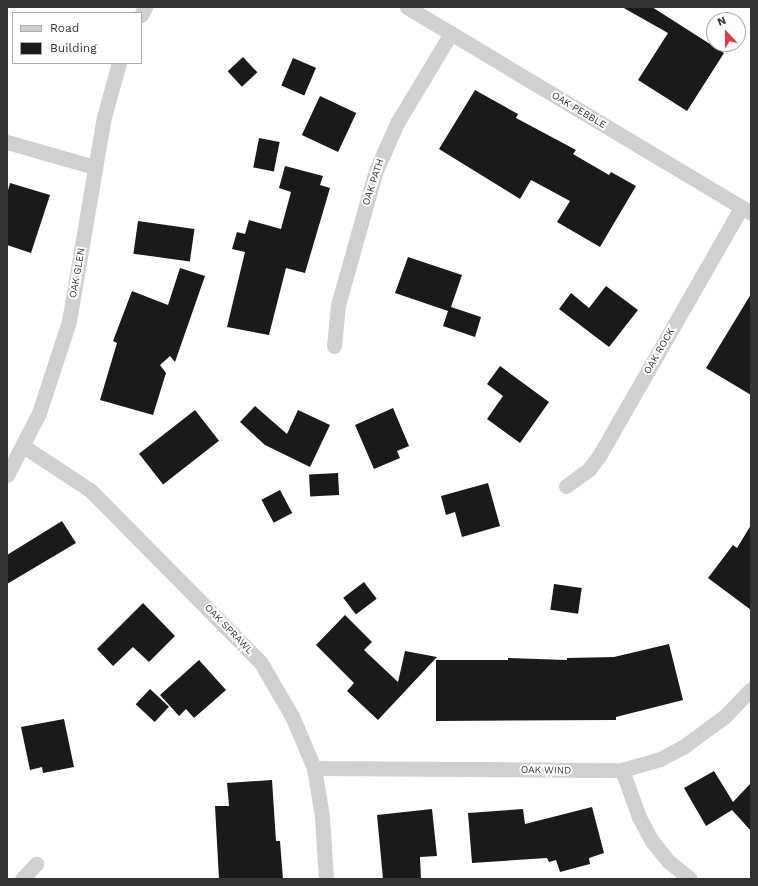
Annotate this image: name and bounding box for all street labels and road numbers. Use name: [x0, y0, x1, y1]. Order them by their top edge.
street label: OAK PEBBLE: [549, 89, 609, 131]
street label: OAK PATH: [360, 157, 386, 207]
street label: OAK GLEN: [67, 247, 87, 299]
street label: OAK ROCK: [641, 326, 677, 376]
street label: OAK SPRAWL: [202, 602, 256, 656]
street label: OAK WIND: [520, 764, 572, 776]

